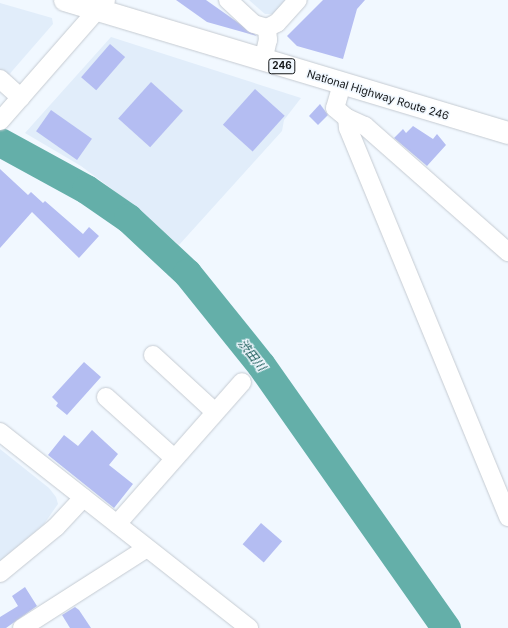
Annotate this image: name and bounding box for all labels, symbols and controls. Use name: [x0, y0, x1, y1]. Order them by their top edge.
road number: 246: [268, 58, 296, 74]
street label: National Highway Route 246: [305, 67, 451, 123]
water label: 渋田川: [235, 336, 269, 374]

